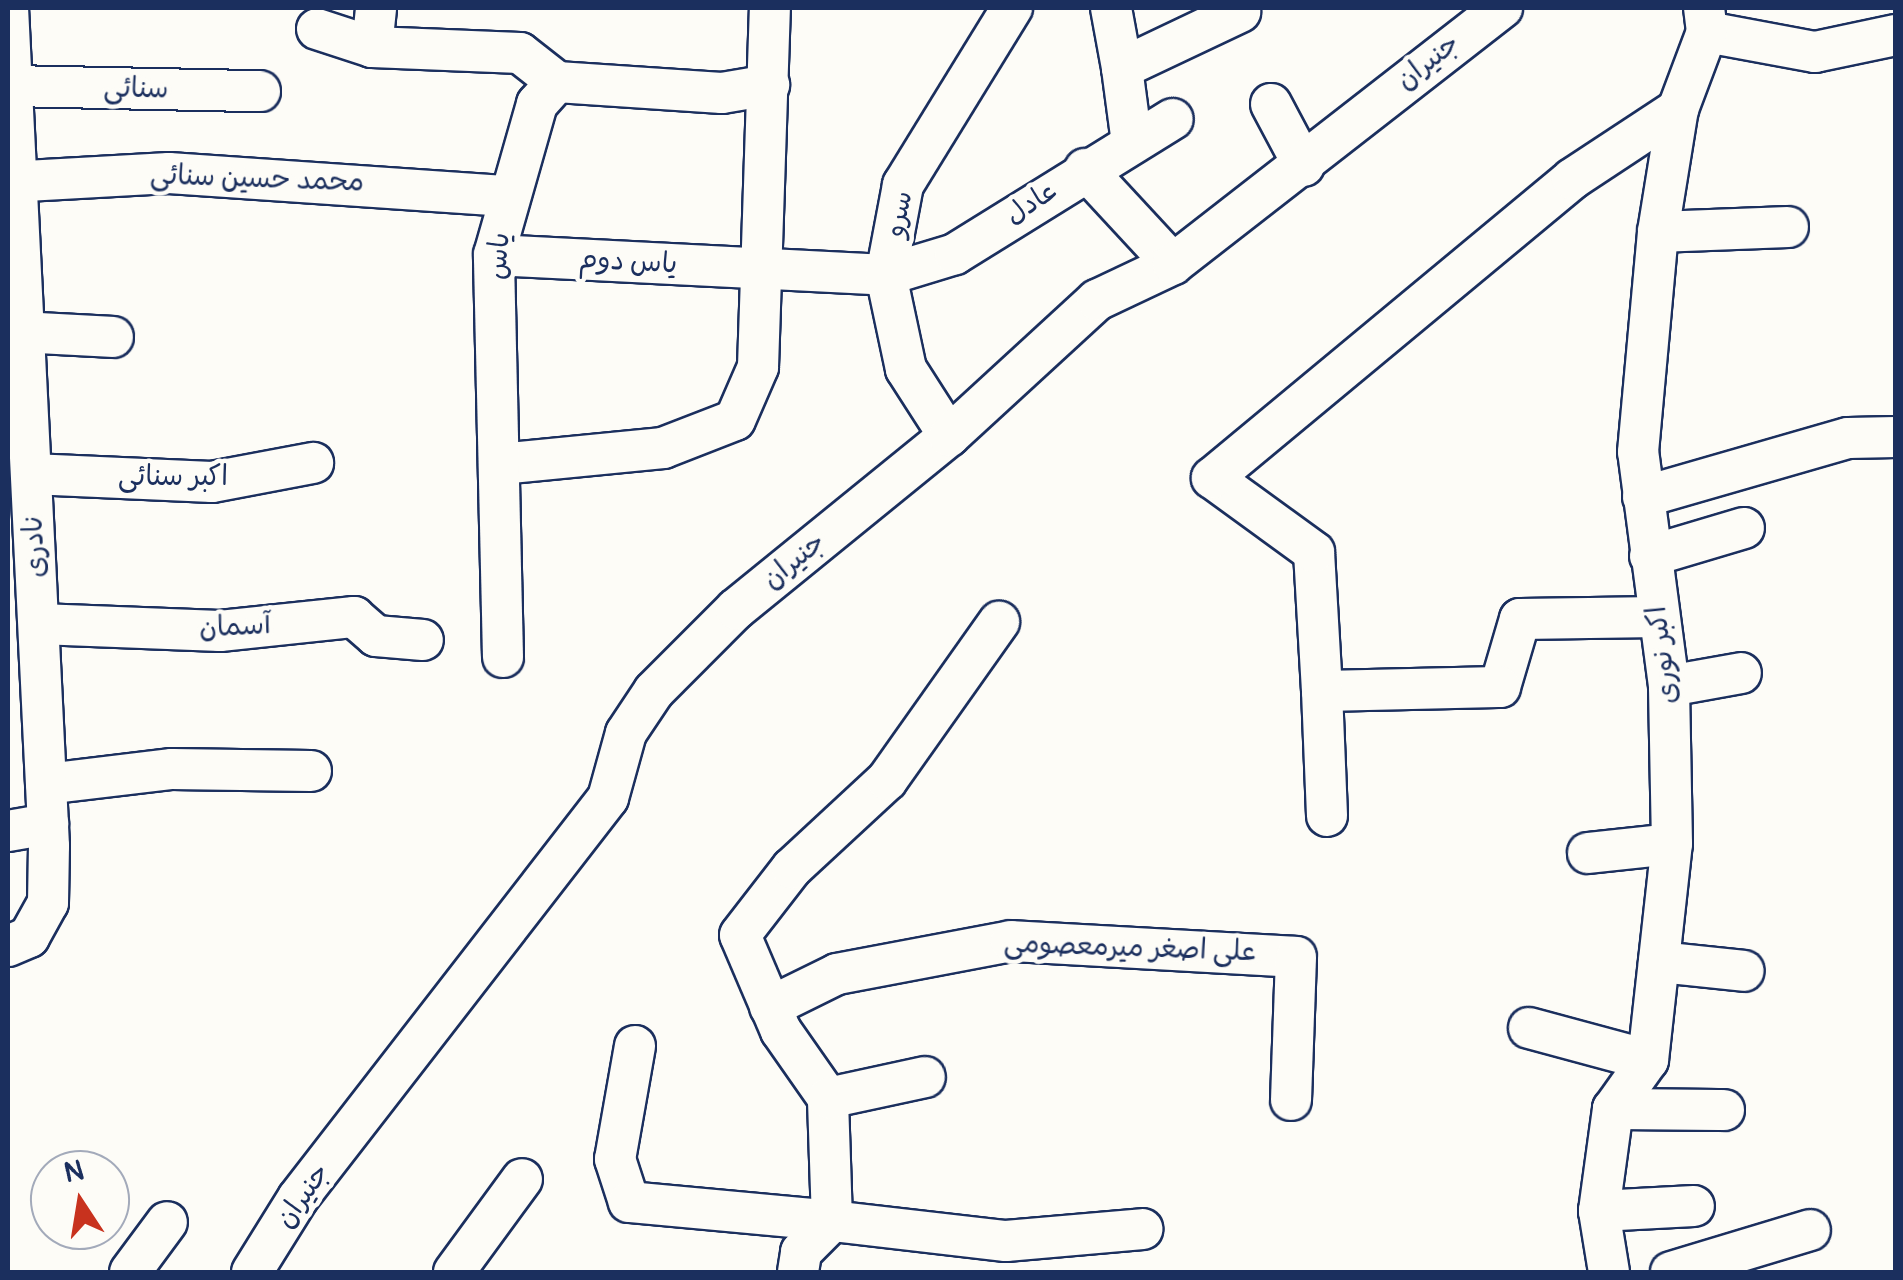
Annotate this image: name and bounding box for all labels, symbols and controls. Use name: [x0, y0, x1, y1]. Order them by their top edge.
street label: جنیران: [1390, 27, 1466, 97]
street label: سنائی: [103, 72, 169, 106]
street label: محمد حسین سنائی: [149, 158, 365, 200]
street label: عادل: [999, 173, 1065, 233]
street label: سرو: [877, 188, 921, 240]
street label: یاس: [480, 231, 518, 281]
street label: یاس دوم: [578, 243, 678, 281]
street label: اکبر سنائی: [118, 460, 228, 494]
street label: نادری: [17, 513, 53, 579]
street label: جنیران: [756, 526, 832, 596]
street label: اکبر نوری: [1640, 604, 1686, 706]
street label: آسمان: [198, 608, 272, 646]
street label: علی اصغر میرمعصومی: [1003, 927, 1257, 969]
north arrow: [30, 1150, 130, 1250]
text: N: [61, 1153, 87, 1191]
street label: جنیران: [269, 1157, 337, 1235]

